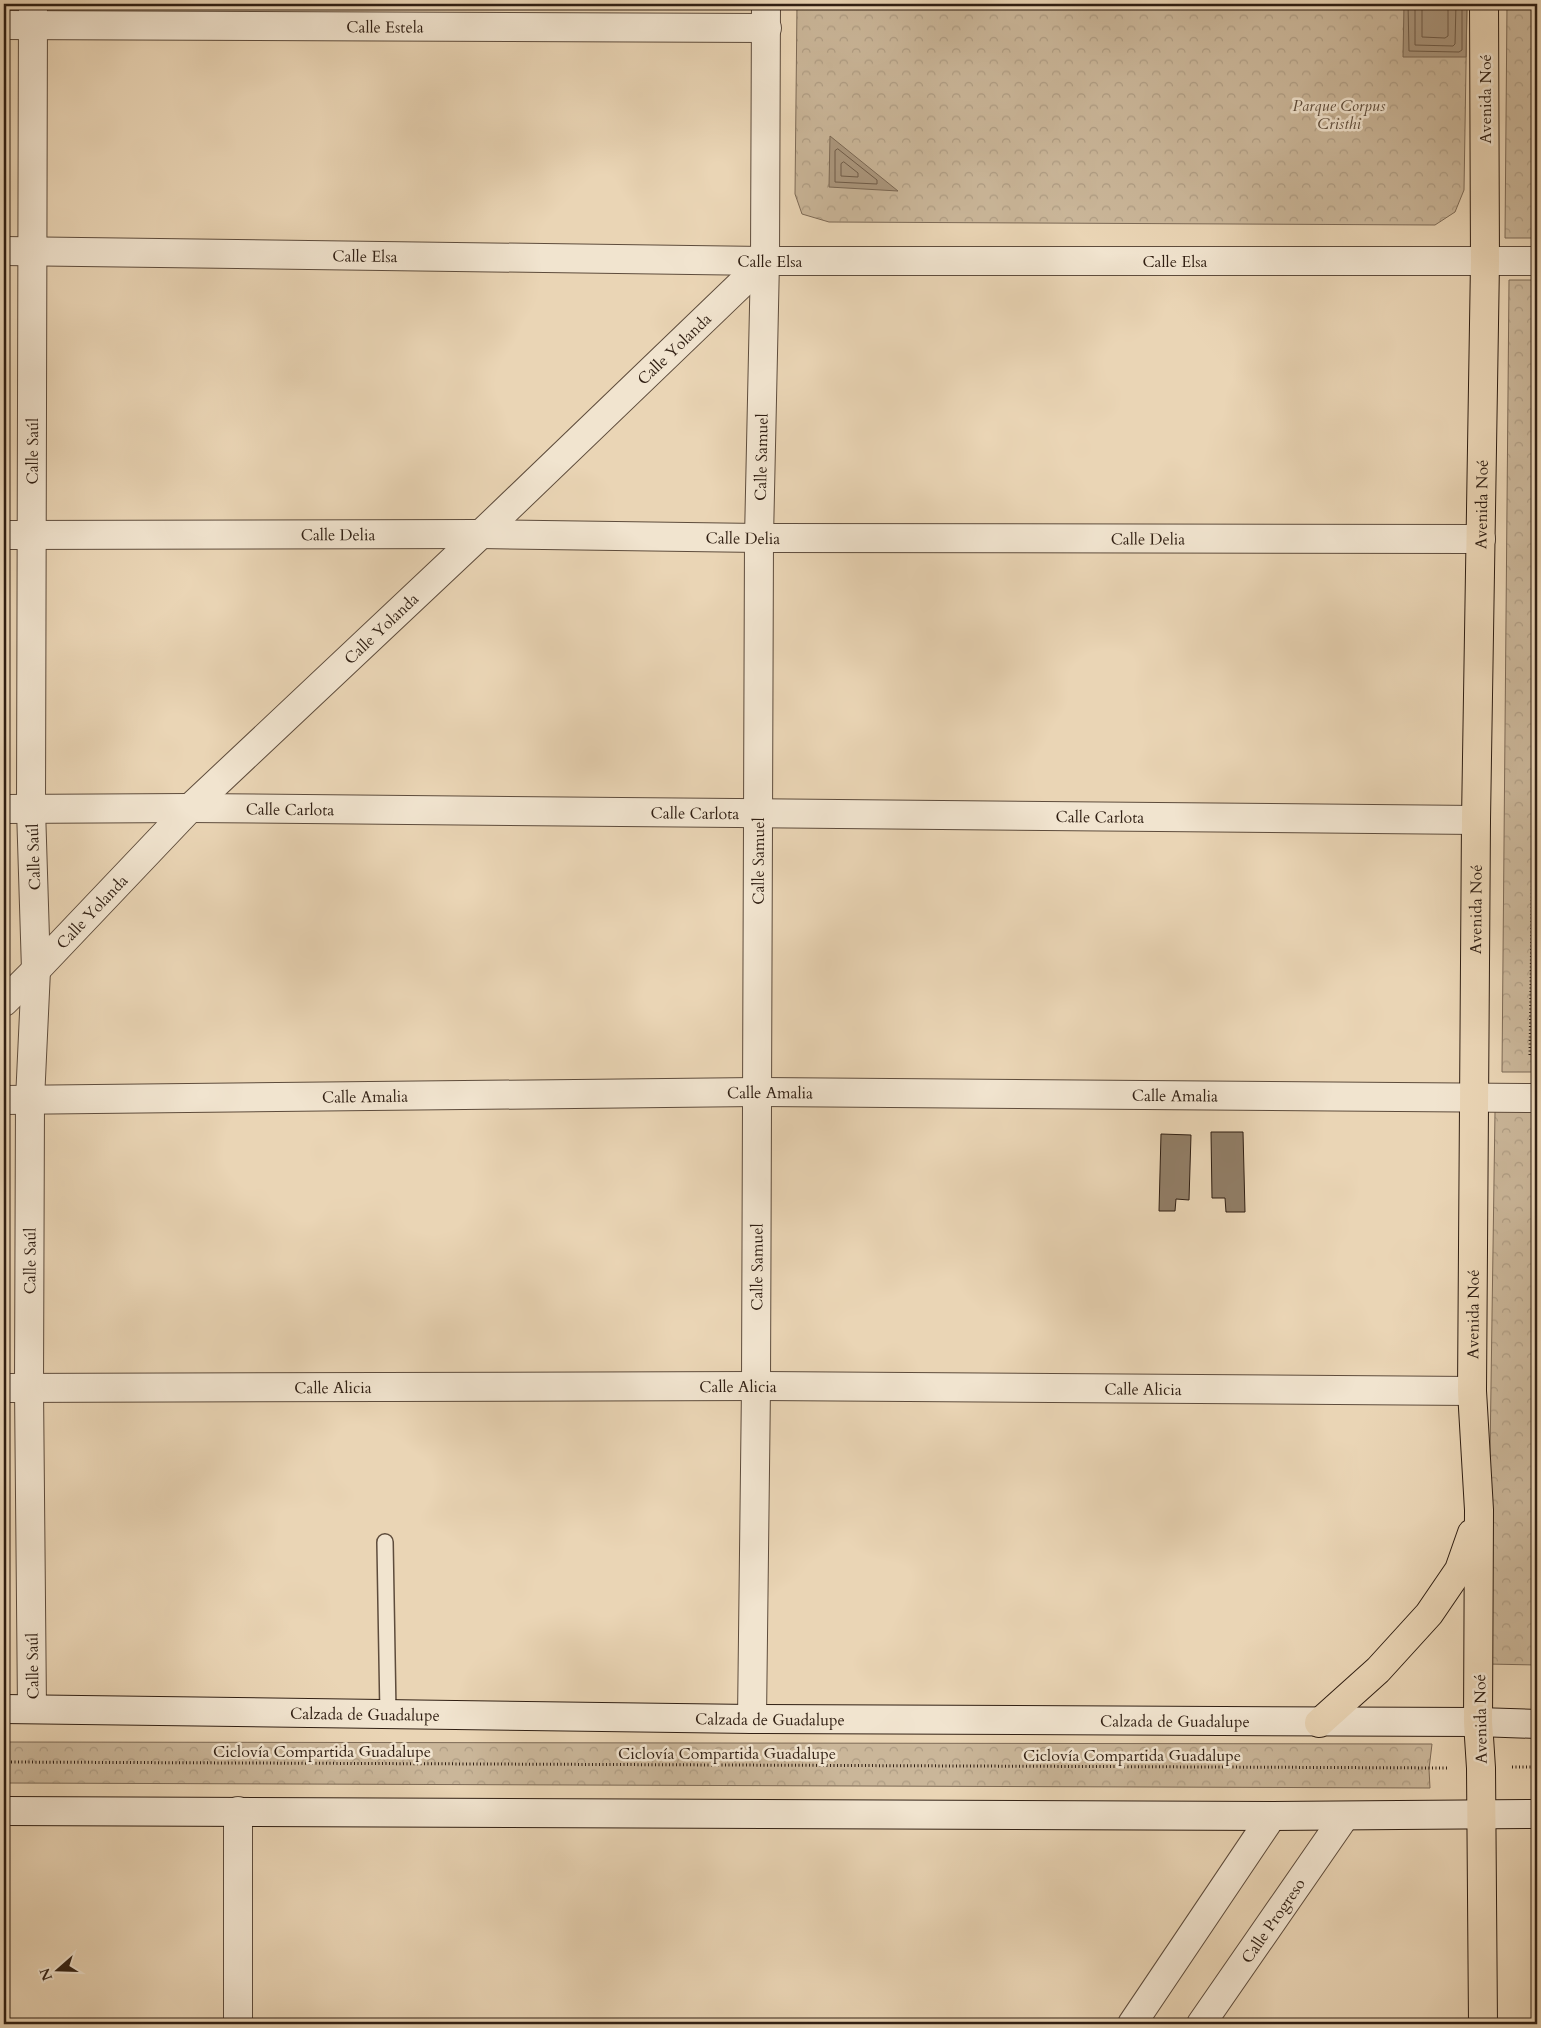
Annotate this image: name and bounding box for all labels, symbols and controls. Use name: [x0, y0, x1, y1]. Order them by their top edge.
street label: Calle Estela: [346, 16, 424, 39]
street label: Avenida Noé: [1475, 54, 1497, 144]
park label: Parque Corpus Cristhi: [1293, 95, 1386, 135]
street label: Calle Elsa: [332, 245, 398, 268]
street label: Calle Elsa: [737, 251, 803, 273]
street label: Calle Elsa: [1142, 251, 1208, 273]
street label: Calle Yolanda: [633, 308, 716, 390]
street label: Calle Samuel: [750, 413, 774, 501]
street label: Calle Saúl: [22, 418, 44, 485]
street label: Avenida Noé: [1470, 459, 1494, 549]
street label: Calle Delia: [301, 524, 375, 546]
street label: Calle Delia: [705, 527, 780, 550]
street label: Calle Delia: [1111, 528, 1185, 551]
street label: Calle Yolanda: [339, 588, 424, 670]
street label: Calle Carlota: [246, 799, 334, 821]
street label: Calle Carlota: [651, 802, 739, 825]
street label: Calle Carlota: [1056, 806, 1144, 829]
street label: Calle Samuel: [748, 817, 770, 905]
street label: Calle Saúl: [22, 823, 46, 891]
street label: Avenida Noé: [1465, 864, 1488, 954]
street label: Calle Yolanda: [52, 870, 133, 954]
street label: Calle Amalia: [727, 1082, 813, 1104]
street label: Calle Amalia: [1132, 1085, 1218, 1108]
street label: Calle Amalia: [322, 1086, 408, 1109]
street label: Calle Samuel: [746, 1223, 769, 1311]
street label: Calle Saúl: [19, 1228, 42, 1294]
street label: Avenida Noé: [1462, 1269, 1485, 1359]
street label: Calle Alicia: [699, 1376, 777, 1398]
street label: Calle Alicia: [294, 1377, 372, 1399]
street label: Calle Alicia: [1104, 1378, 1182, 1401]
street label: Calle Saúl: [21, 1632, 45, 1699]
street label: Avenida Noé: [1469, 1674, 1493, 1764]
street label: Calzada de Guadalupe: [290, 1703, 440, 1727]
street label: Calzada de Guadalupe: [695, 1708, 845, 1731]
street label: Calzada de Guadalupe: [1100, 1710, 1250, 1733]
street label: Ciclovía Compartida Guadalupe: [213, 1741, 431, 1763]
street label: Ciclovía Compartida Guadalupe: [618, 1743, 836, 1765]
street label: Ciclovía Compartida Guadalupe: [1023, 1745, 1241, 1767]
street label: Calle Progreso: [1236, 1874, 1311, 1968]
north arrow: [32, 1946, 82, 1996]
text: N: [35, 1965, 57, 1983]

